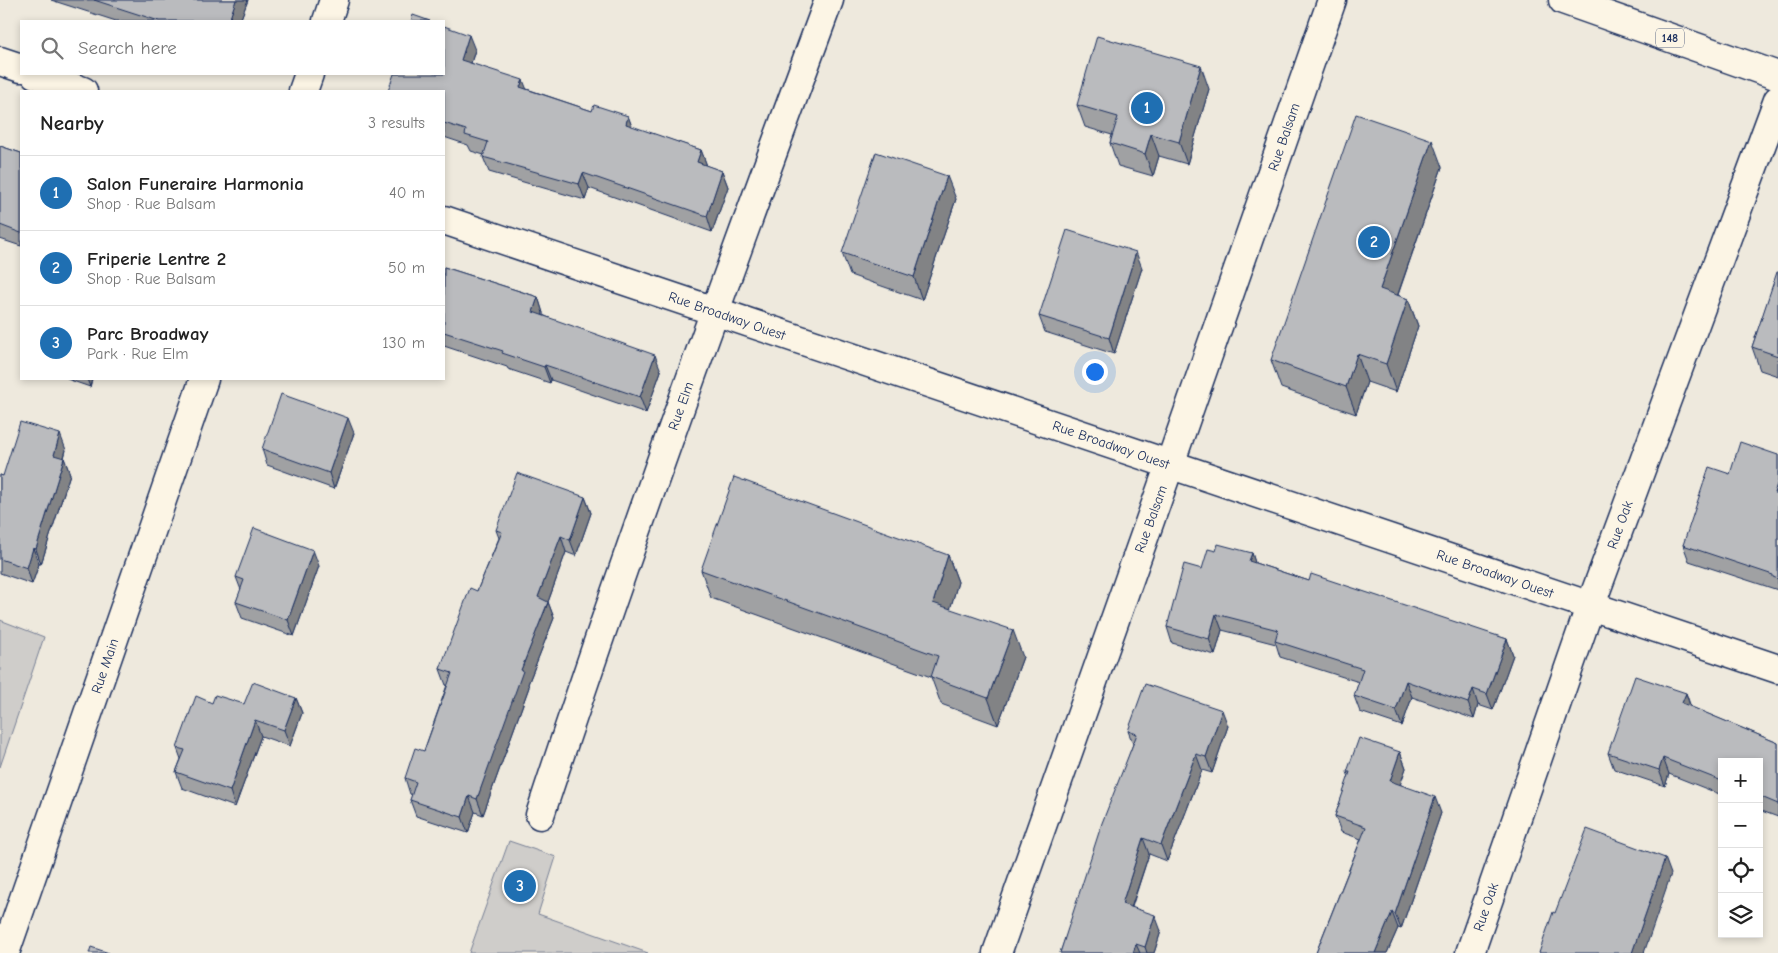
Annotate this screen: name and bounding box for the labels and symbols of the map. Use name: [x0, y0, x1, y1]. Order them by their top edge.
road number: 148: [1656, 28, 1684, 48]
pin: 1: [1131, 89, 1163, 127]
street label: Rue Balsam: [1264, 101, 1304, 173]
pin: 2: [1358, 223, 1390, 261]
street label: Rue Broadway Ouest: [666, 288, 789, 344]
your location: [1082, 359, 1108, 385]
street label: Rue Elm: [664, 379, 698, 433]
street label: Rue Broadway Ouest: [1050, 417, 1173, 473]
street label: Rue Balsam: [1131, 483, 1171, 555]
street label: Rue Oak: [1603, 498, 1637, 551]
street label: Rue Broadway Ouest: [1434, 546, 1557, 602]
street label: Rue Main: [88, 636, 122, 696]
pin: 3: [504, 867, 536, 905]
street label: Rue Oak: [1470, 880, 1502, 934]

